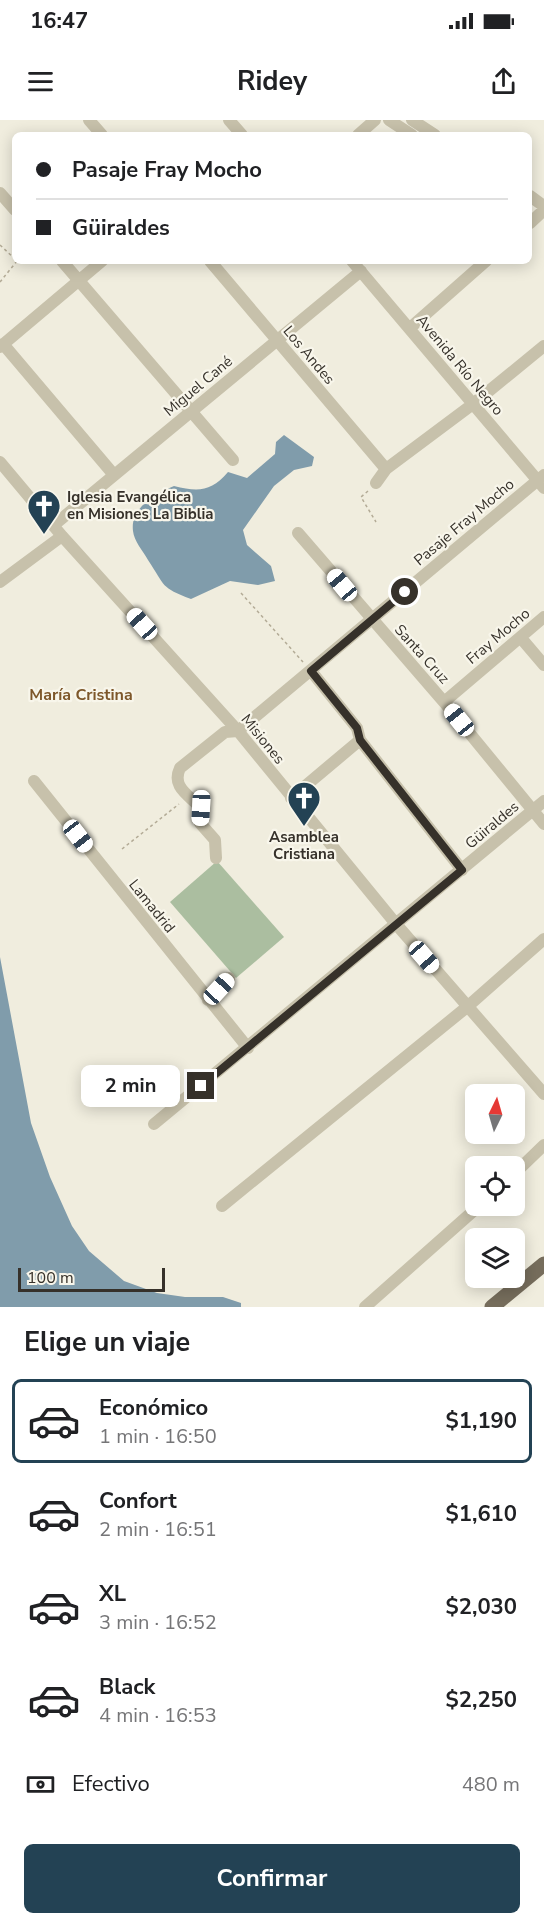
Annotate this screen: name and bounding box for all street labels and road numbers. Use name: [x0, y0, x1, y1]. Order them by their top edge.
street label: Avenida Río Negro: [412, 310, 508, 420]
street label: Los Andes: [279, 321, 339, 389]
street label: Miguel Cané: [159, 351, 237, 421]
street label: Pasaje Fray Mocho: [410, 474, 518, 570]
street label: Fray Mocho: [462, 603, 534, 669]
street label: Santa Cruz: [390, 620, 454, 688]
street label: Misiones: [237, 710, 289, 768]
street label: Güiraldes: [461, 797, 523, 853]
street label: Lamadrid: [124, 875, 180, 937]

